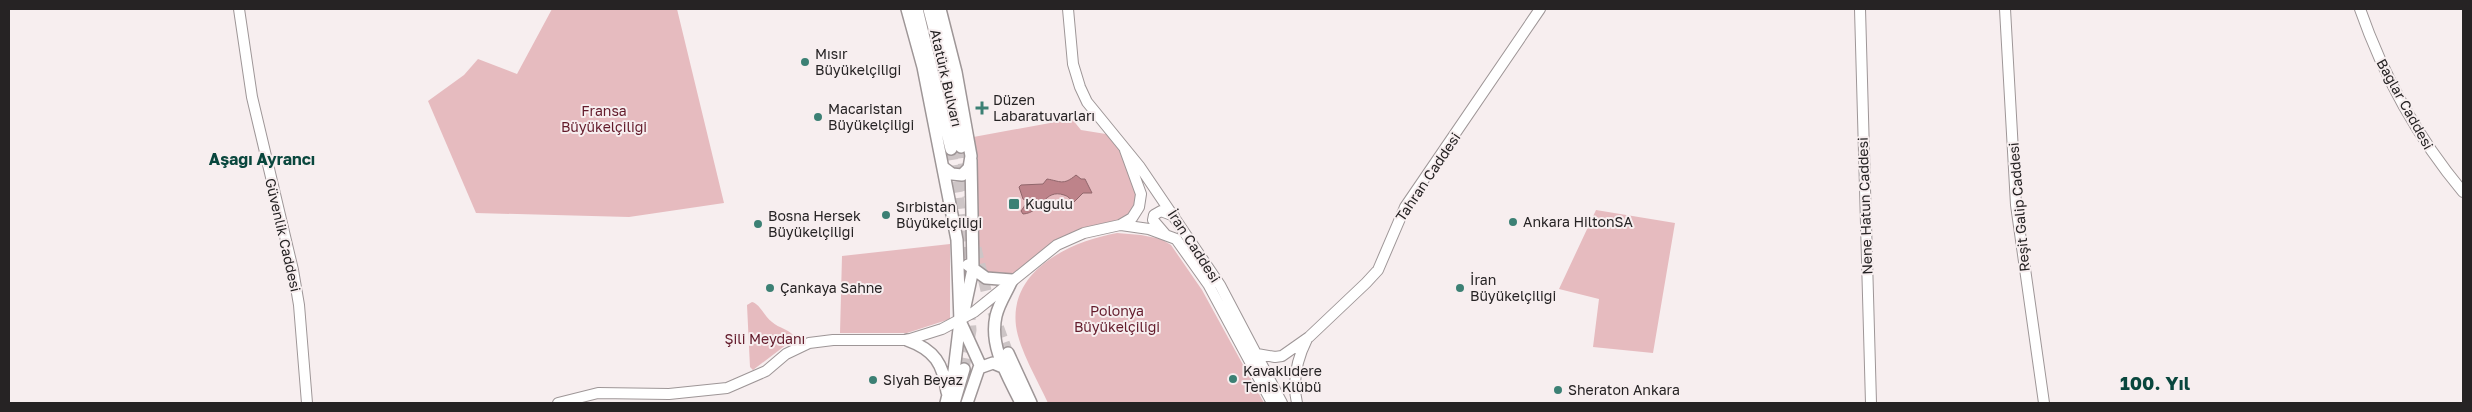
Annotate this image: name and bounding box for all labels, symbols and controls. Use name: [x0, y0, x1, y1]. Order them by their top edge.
street label: Atatürk Bulvarı: [927, 27, 966, 128]
place label: Mısır Büyükelçiliği: [815, 45, 901, 78]
street label: Bağlar Caddesi: [2373, 55, 2437, 152]
marker: Mısır Büyükelçiliği: [799, 56, 811, 68]
place label: Düzen Labaratuvarları: [993, 91, 1095, 124]
place label: Macaristan Büyükelçiliği: [828, 100, 914, 133]
marker: Düzen Labaratuvarları: [975, 101, 989, 115]
park label: Fransa Büyükelçiliği: [561, 102, 647, 135]
marker: Macaristan Büyükelçiliği: [812, 111, 824, 123]
street label: Tahran Caddesi: [1392, 129, 1463, 224]
street label: Nene Hatun Caddesi: [1854, 137, 1875, 275]
street label: Reşit Galip Caddesi: [2004, 142, 2033, 272]
district label: Aşağı Ayrancı: [209, 149, 315, 169]
street label: Güvenlik Caddesi: [262, 176, 305, 293]
place label: Kuğulu: [1025, 195, 1073, 212]
marker: Kuğulu: [1007, 197, 1021, 211]
place label: Sırbistan Büyükelçiliği: [896, 198, 982, 231]
street label: İran Caddesi: [1165, 206, 1224, 285]
place label: Bosna Hersek Büyükelçiliği: [768, 207, 861, 240]
marker: Sırbistan Büyükelçiliği: [880, 209, 892, 221]
place label: Ankara HiltonSA: [1523, 213, 1633, 230]
marker: Ankara HiltonSA: [1507, 216, 1519, 228]
marker: Bosna Hersek Büyükelçiliği: [752, 218, 764, 230]
place label: İran Büyükelçiliği: [1470, 271, 1556, 304]
place label: Çankaya Sahne: [780, 279, 882, 296]
marker: Çankaya Sahne: [764, 282, 776, 294]
marker: İran Büyükelçiliği: [1454, 282, 1466, 294]
park label: Polonya Büyükelçiliği: [1074, 302, 1160, 335]
park label: Şili Meydanı: [725, 330, 805, 347]
place label: Kavaklıdere Tenis Klübü: [1243, 362, 1322, 395]
place label: Siyah Beyaz: [883, 371, 963, 388]
district label: 100. Yıl: [2120, 371, 2190, 394]
marker: Kavaklıdere Tenis Klübü: [1227, 373, 1239, 385]
marker: Siyah Beyaz: [867, 374, 879, 386]
place label: Sheraton Ankara: [1568, 381, 1680, 398]
marker: Sheraton Ankara: [1552, 384, 1564, 396]

